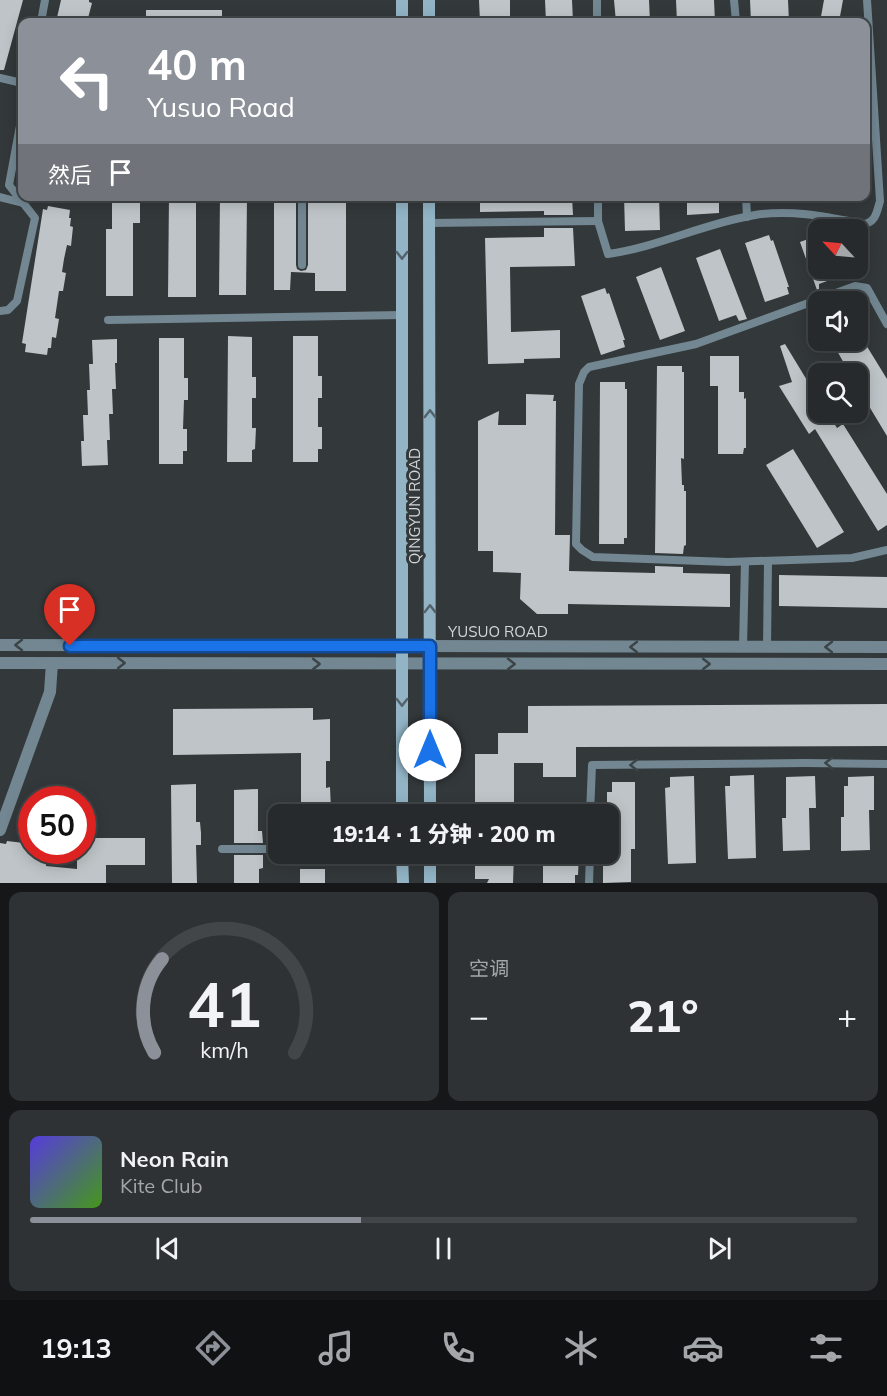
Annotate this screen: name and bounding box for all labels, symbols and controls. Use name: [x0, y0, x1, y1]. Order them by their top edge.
text: 40 m: [147, 38, 247, 91]
icon: left: [48, 42, 126, 120]
text: Yusuo Road: [147, 90, 295, 124]
icon: arrive: [104, 156, 137, 189]
text: 然后: [48, 161, 92, 189]
north arrow: [808, 219, 868, 279]
map controls: [808, 219, 868, 423]
one-way arrow: [396, 250, 408, 259]
button: sound: [808, 291, 868, 351]
button: search: [808, 363, 868, 423]
one-way arrow: [424, 410, 436, 419]
street label: QINGYUN ROAD: [405, 448, 424, 564]
pin: [44, 584, 95, 646]
icon: arrive: [53, 593, 86, 626]
one-way arrow: [424, 605, 436, 614]
street label: YUSUO ROAD: [447, 622, 548, 641]
one-way arrow: [14, 639, 23, 651]
one-way arrow: [629, 641, 638, 653]
one-way arrow: [824, 641, 833, 653]
one-way arrow: [117, 657, 126, 669]
one-way arrow: [312, 658, 321, 670]
one-way arrow: [507, 658, 516, 670]
one-way arrow: [702, 658, 711, 670]
one-way arrow: [396, 697, 408, 706]
position arrow: [398, 718, 462, 782]
one-way arrow: [824, 757, 833, 769]
one-way arrow: [629, 758, 638, 771]
speed limit sign: 50: [18, 786, 96, 864]
text: 19:14 · 1 分钟 · 200 m: [331, 820, 556, 848]
text: 空调: [469, 956, 509, 981]
text: 41: [187, 964, 261, 1043]
text: 21°: [627, 987, 699, 1043]
text: −: [469, 995, 489, 1036]
text: +: [837, 995, 857, 1036]
text: km/h: [200, 1037, 248, 1064]
text: Neon Rain: [120, 1145, 229, 1173]
text: Kite Club: [120, 1173, 202, 1198]
icon: previous: [151, 1232, 184, 1265]
icon: pause: [427, 1232, 460, 1265]
icon: next: [703, 1232, 736, 1265]
icon: directions: [192, 1327, 234, 1369]
icon: music: [315, 1327, 357, 1369]
icon: phone: [437, 1327, 479, 1369]
icon: climate: [560, 1327, 602, 1369]
icon: car: [682, 1327, 724, 1369]
icon: filters: [805, 1327, 847, 1369]
text: 19:13: [40, 1331, 112, 1365]

